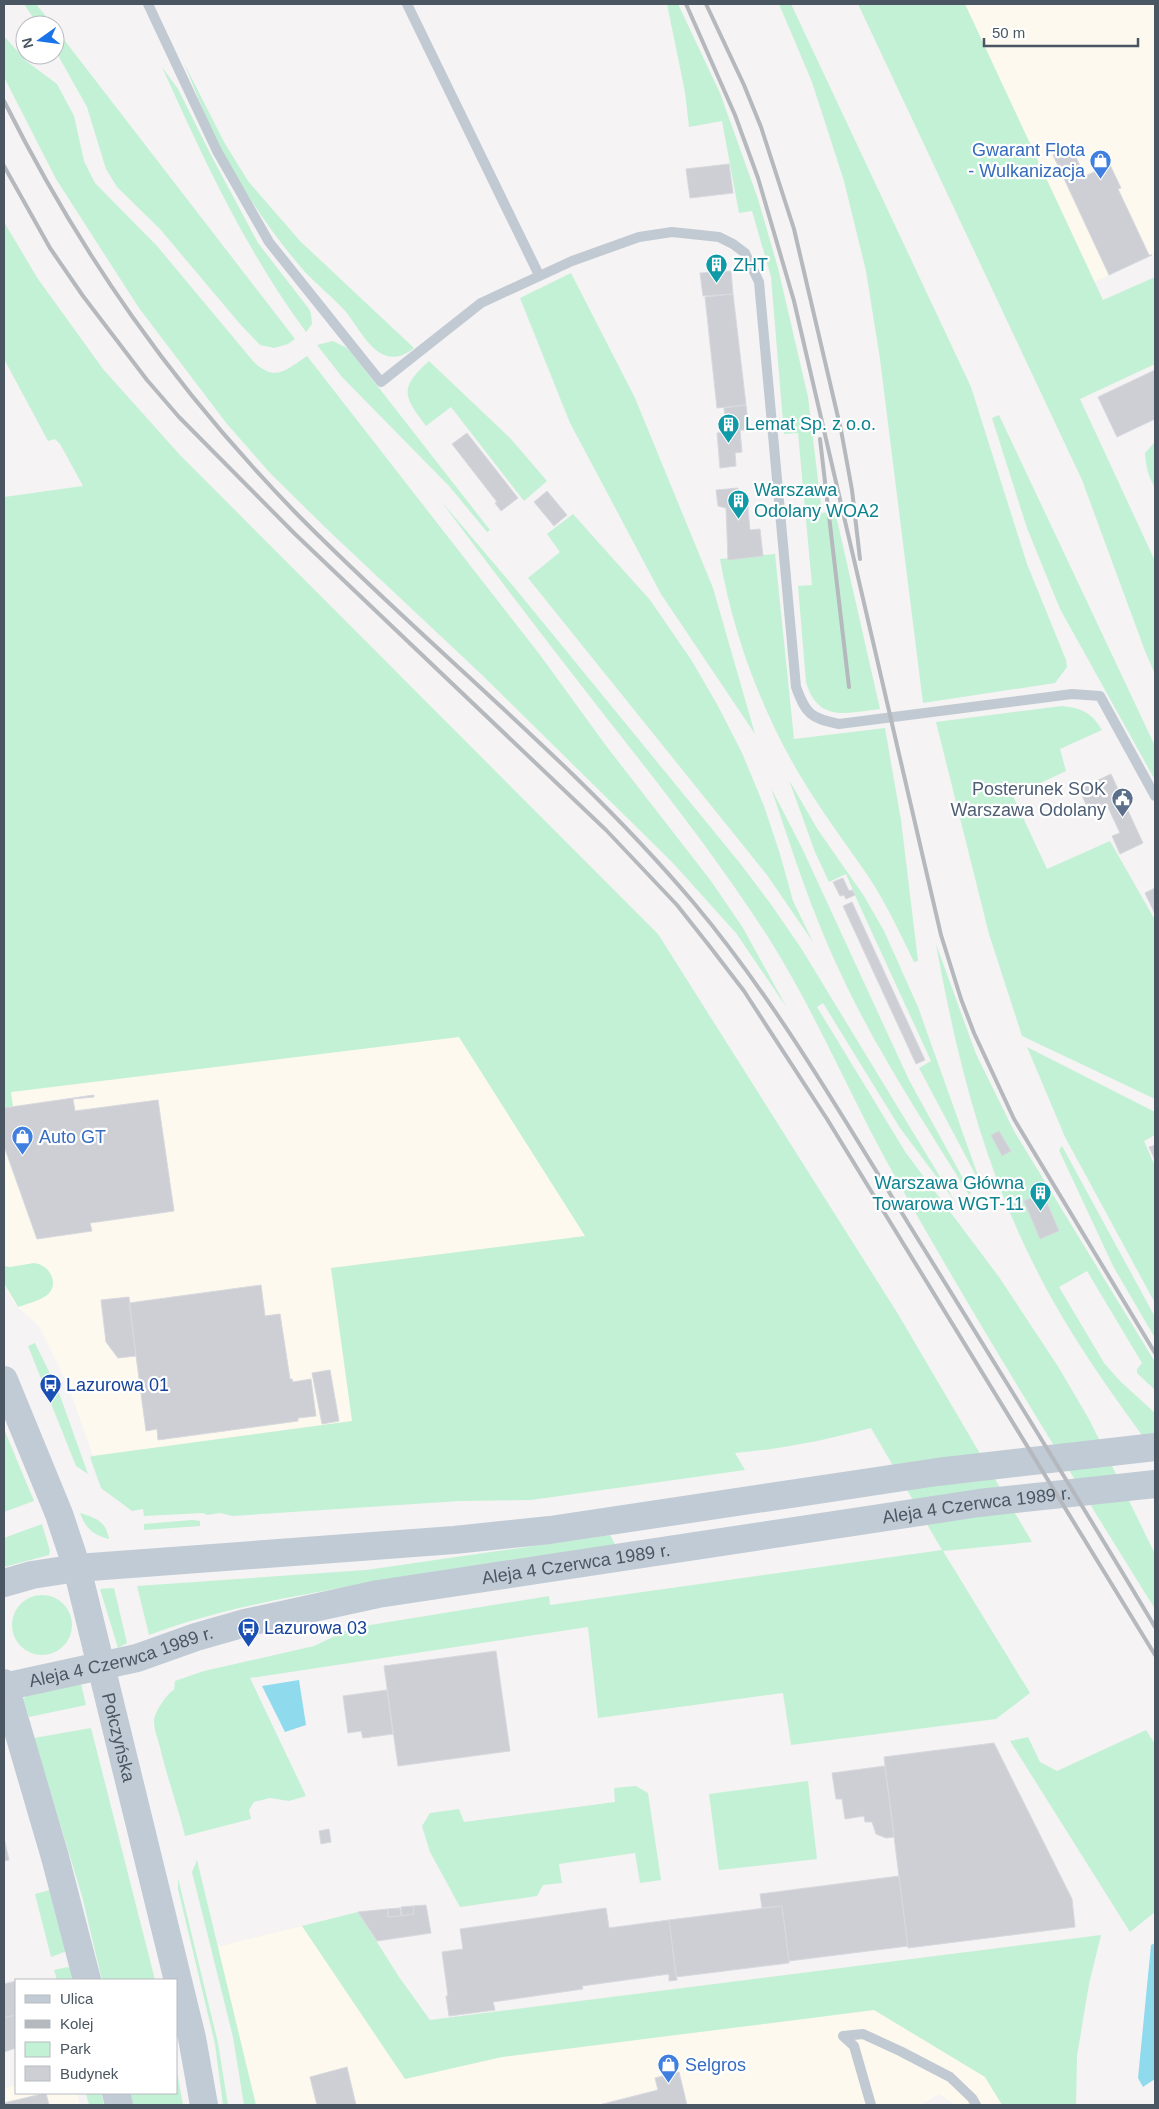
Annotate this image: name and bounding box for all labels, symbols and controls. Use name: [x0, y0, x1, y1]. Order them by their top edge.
north arrow: [15, 15, 65, 65]
scale bar: [984, 15, 1138, 47]
text: 50 m: [992, 24, 1025, 41]
text: N: [18, 36, 36, 50]
place label: Gwarant Flota - Wulkanizacja: [968, 140, 1086, 181]
shop icon: Gwarant Flota - Wulkanizacja: [1089, 148, 1113, 179]
building icon: ZHT: [705, 253, 729, 284]
place label: ZHT: [733, 255, 768, 275]
building icon: Lemat Sp. z o.o.: [717, 412, 741, 443]
place label: Lemat Sp. z o.o.: [745, 414, 876, 434]
place label: Warszawa Odolany WOA2: [754, 480, 879, 521]
building icon: Warszawa Odolany WOA2: [726, 488, 750, 519]
place label: Posterunek SOK Warszawa Odolany: [951, 779, 1106, 820]
public building icon: Posterunek SOK Warszawa Odolany: [1110, 787, 1134, 818]
shop icon: Auto GT: [11, 1125, 35, 1156]
place label: Auto GT: [39, 1127, 106, 1147]
place label: Warszawa Główna Towarowa WGT-11: [872, 1173, 1025, 1214]
building icon: Warszawa Główna Towarowa WGT-11: [1028, 1181, 1052, 1212]
bus stop icon: Lazurowa 01: [38, 1373, 62, 1404]
place label: Lazurowa 01: [66, 1375, 169, 1395]
street label: Aleja 4 Czerwca 1989 r.: [881, 1483, 1072, 1528]
street label: Aleja 4 Czerwca 1989 r.: [480, 1540, 671, 1588]
bus stop icon: Lazurowa 03: [236, 1616, 260, 1647]
place label: Lazurowa 03: [264, 1618, 367, 1638]
street label: Aleja 4 Czerwca 1989 r.: [27, 1623, 215, 1691]
street label: Połczyńska: [98, 1691, 139, 1785]
legend: [15, 1979, 178, 2094]
text: Ulica: [60, 1990, 94, 2007]
text: Kolej: [60, 2015, 93, 2032]
text: Park: [60, 2040, 91, 2057]
shop icon: Selgros: [657, 2053, 681, 2084]
place label: Selgros: [685, 2055, 746, 2075]
text: Budynek: [60, 2065, 119, 2082]

